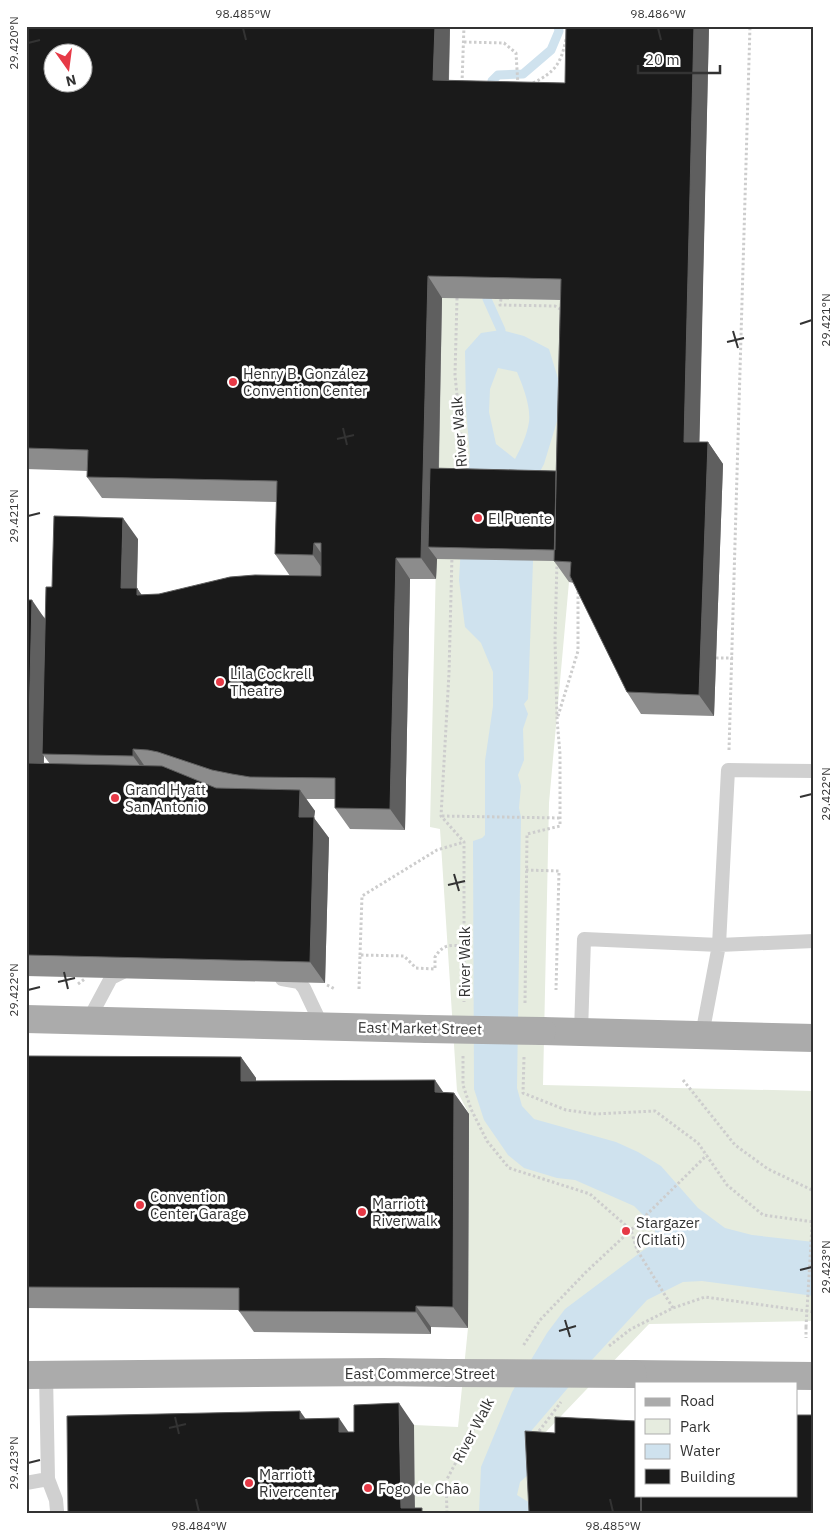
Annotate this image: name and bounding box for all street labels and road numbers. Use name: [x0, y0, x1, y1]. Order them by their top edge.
street label: River Walk: [447, 396, 471, 468]
street label: River Walk: [455, 926, 474, 998]
street label: East Market Street: [358, 1017, 482, 1039]
street label: East Commerce Street: [345, 1364, 495, 1383]
street label: River Walk: [448, 1394, 498, 1466]

